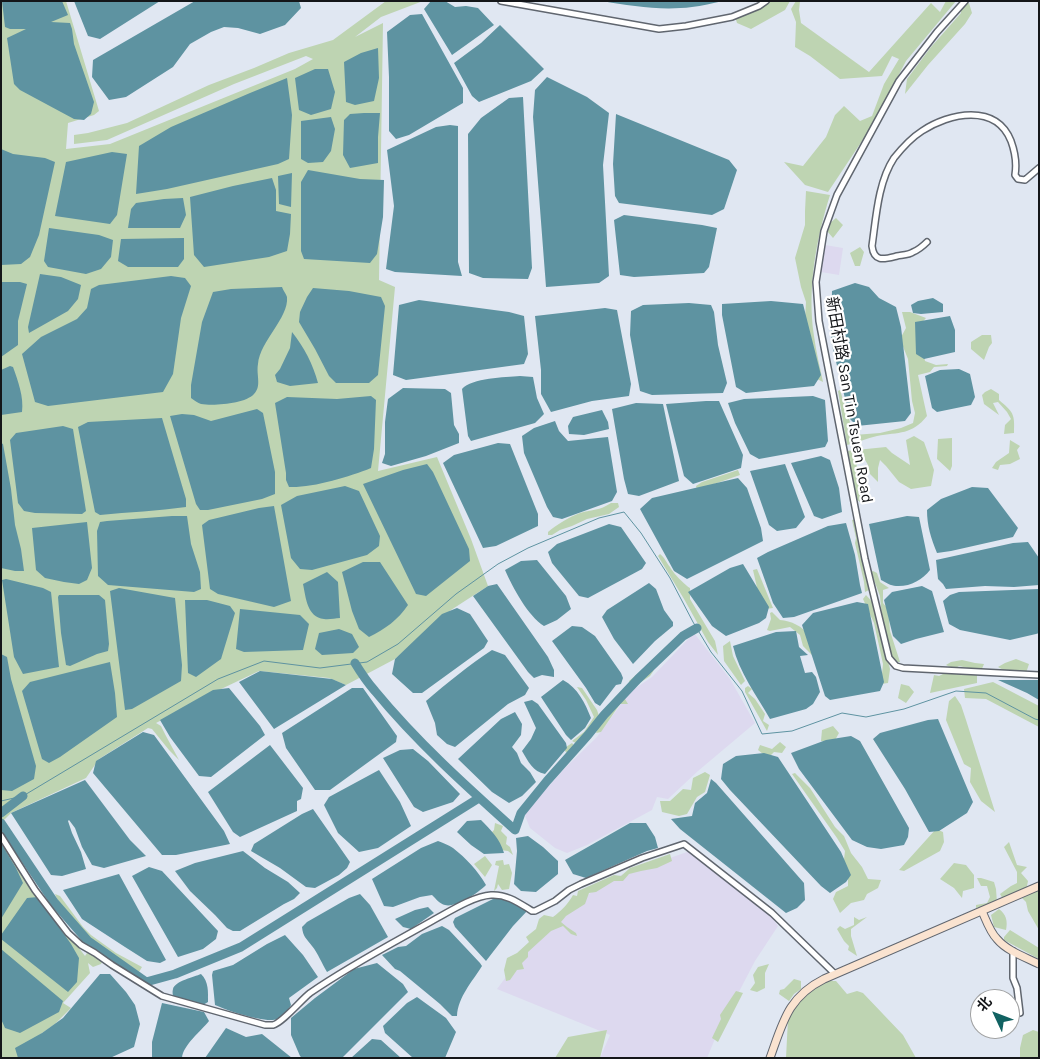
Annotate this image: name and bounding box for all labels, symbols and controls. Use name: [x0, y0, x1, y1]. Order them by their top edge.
street label: 新田村路 San Tin Tsuen Road: [821, 295, 877, 505]
north arrow: [970, 989, 1020, 1039]
text: 北: [973, 993, 995, 1015]

